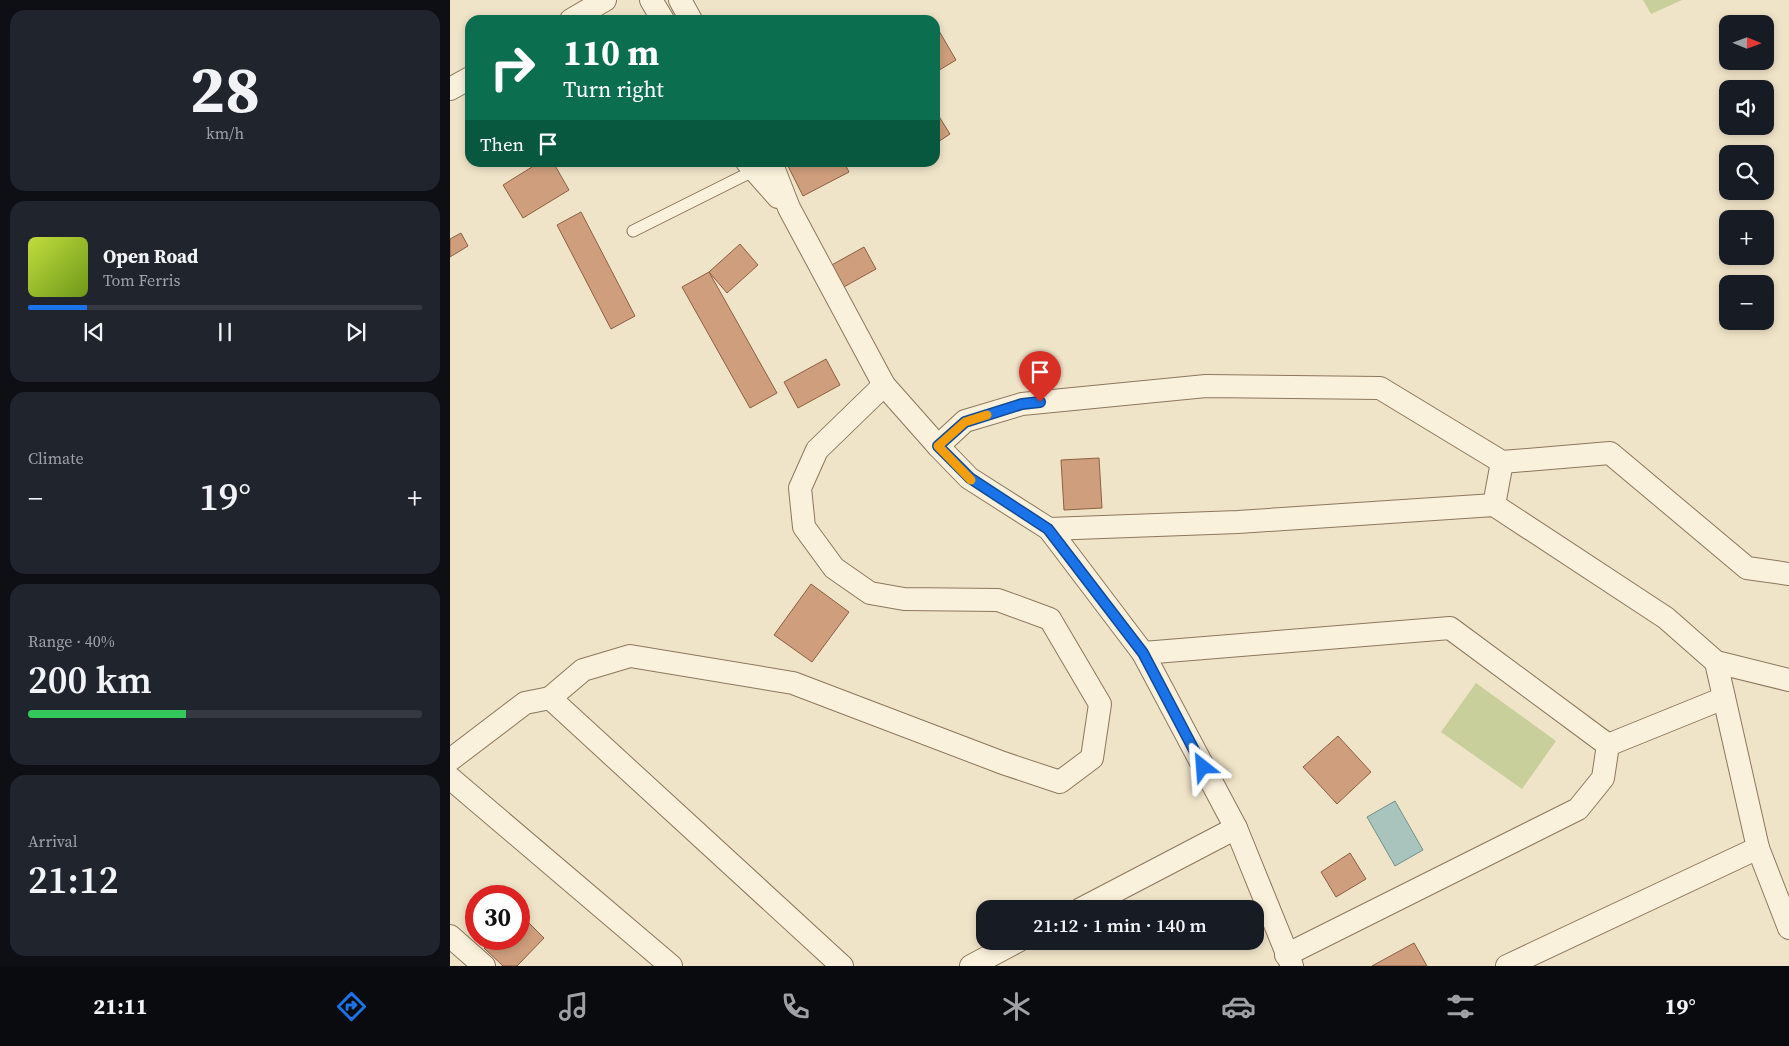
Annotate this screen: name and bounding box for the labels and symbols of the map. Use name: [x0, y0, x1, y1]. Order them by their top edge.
north arrow: [1719, 15, 1774, 70]
pin: [1019, 351, 1061, 402]
position arrow: [1176, 740, 1228, 792]
speed limit sign: 30: [465, 885, 530, 950]

